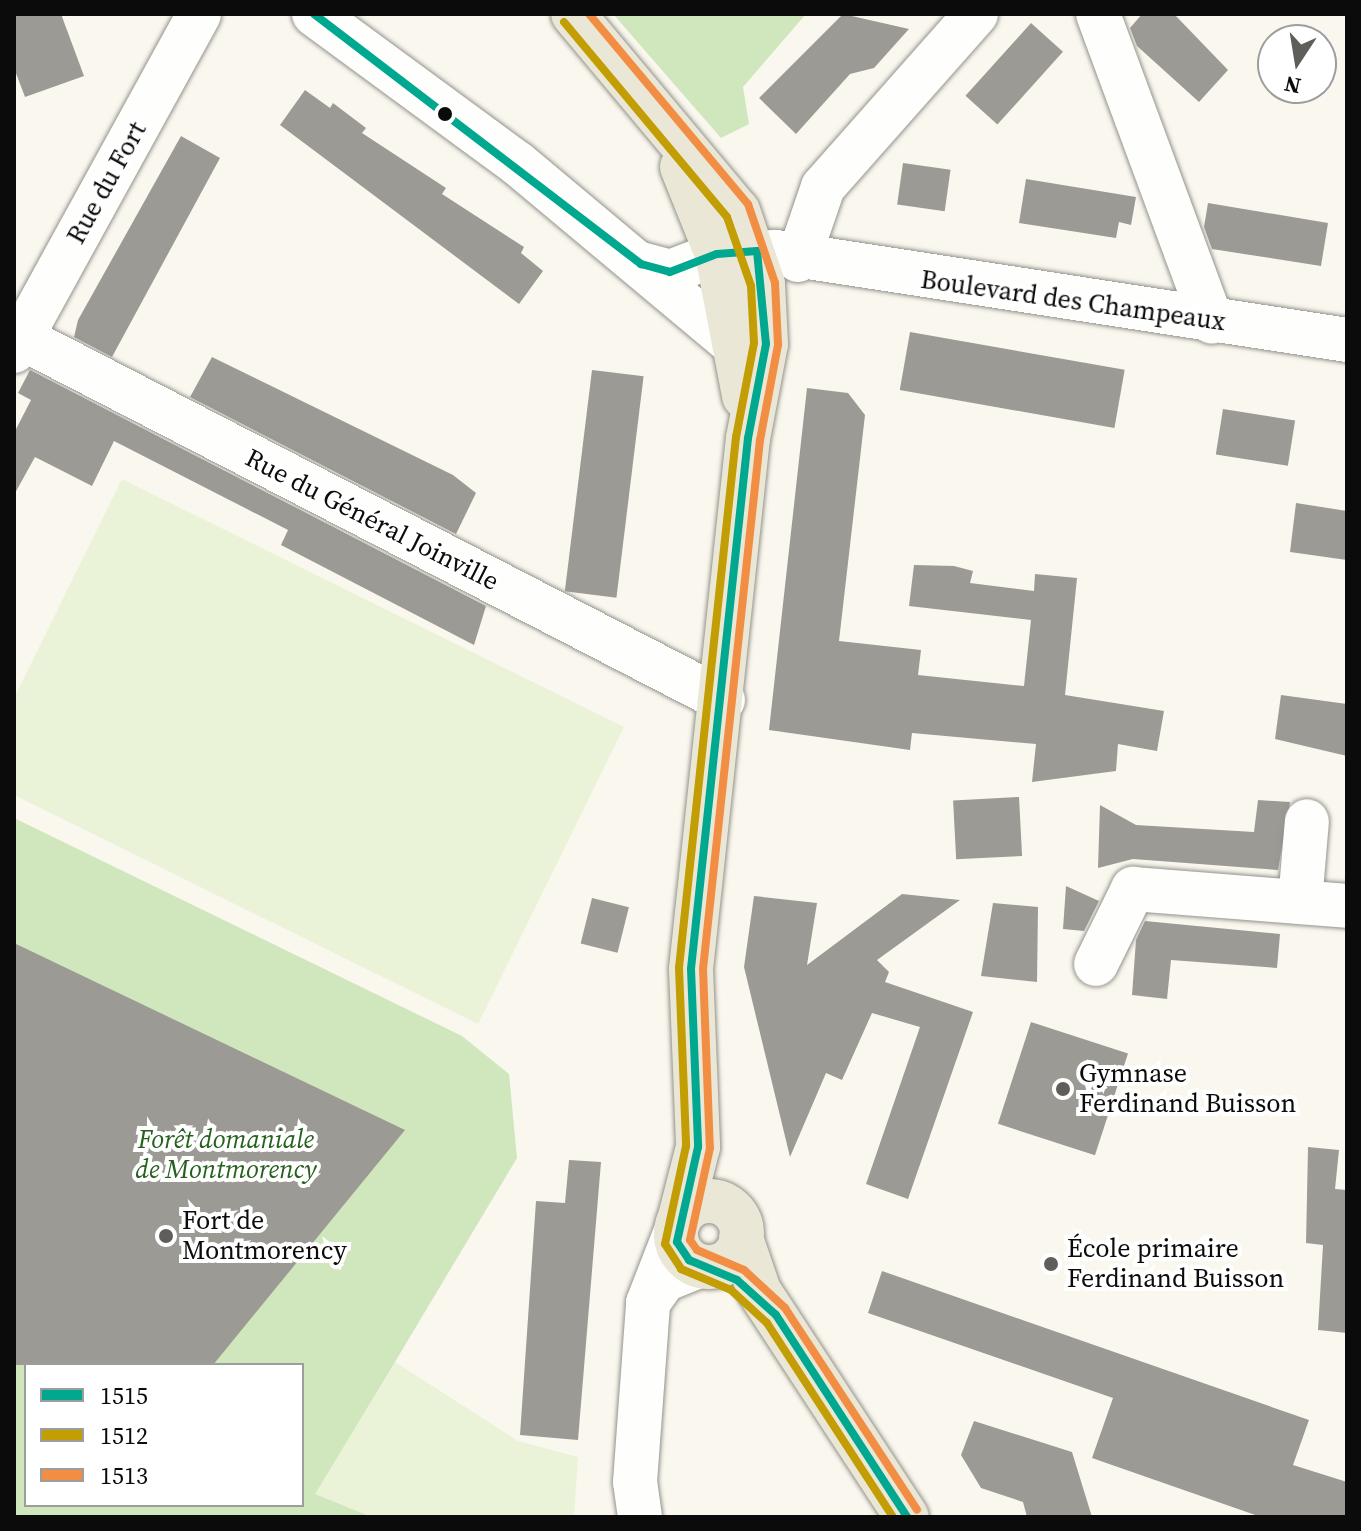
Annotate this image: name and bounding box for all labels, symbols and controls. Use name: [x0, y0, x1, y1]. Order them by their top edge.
north arrow: [1257, 24, 1337, 104]
text: N: [1281, 69, 1303, 102]
unlabelled marker: [437, 106, 453, 122]
street label: Rue du Fort: [61, 117, 153, 249]
street label: Boulevard des Champeaux: [919, 264, 1227, 338]
street label: Rue du Général Joinville: [240, 443, 504, 597]
place label: Gymnase Ferdinand Buisson: [1079, 1058, 1296, 1120]
marker: Gymnase Ferdinand Buisson: [1054, 1080, 1072, 1098]
park label: Forêt domaniale de Montmorency: [135, 1124, 317, 1186]
place label: Fort de Montmorency: [182, 1205, 347, 1266]
marker: Fort de Montmorency: [157, 1227, 175, 1245]
place label: École primaire Ferdinand Buisson: [1067, 1233, 1284, 1294]
marker: École primaire Ferdinand Buisson: [1042, 1255, 1060, 1273]
legend: [24, 1363, 304, 1507]
text: 1515: [100, 1379, 148, 1412]
text: 1512: [100, 1419, 148, 1452]
text: 1513: [100, 1459, 148, 1492]

